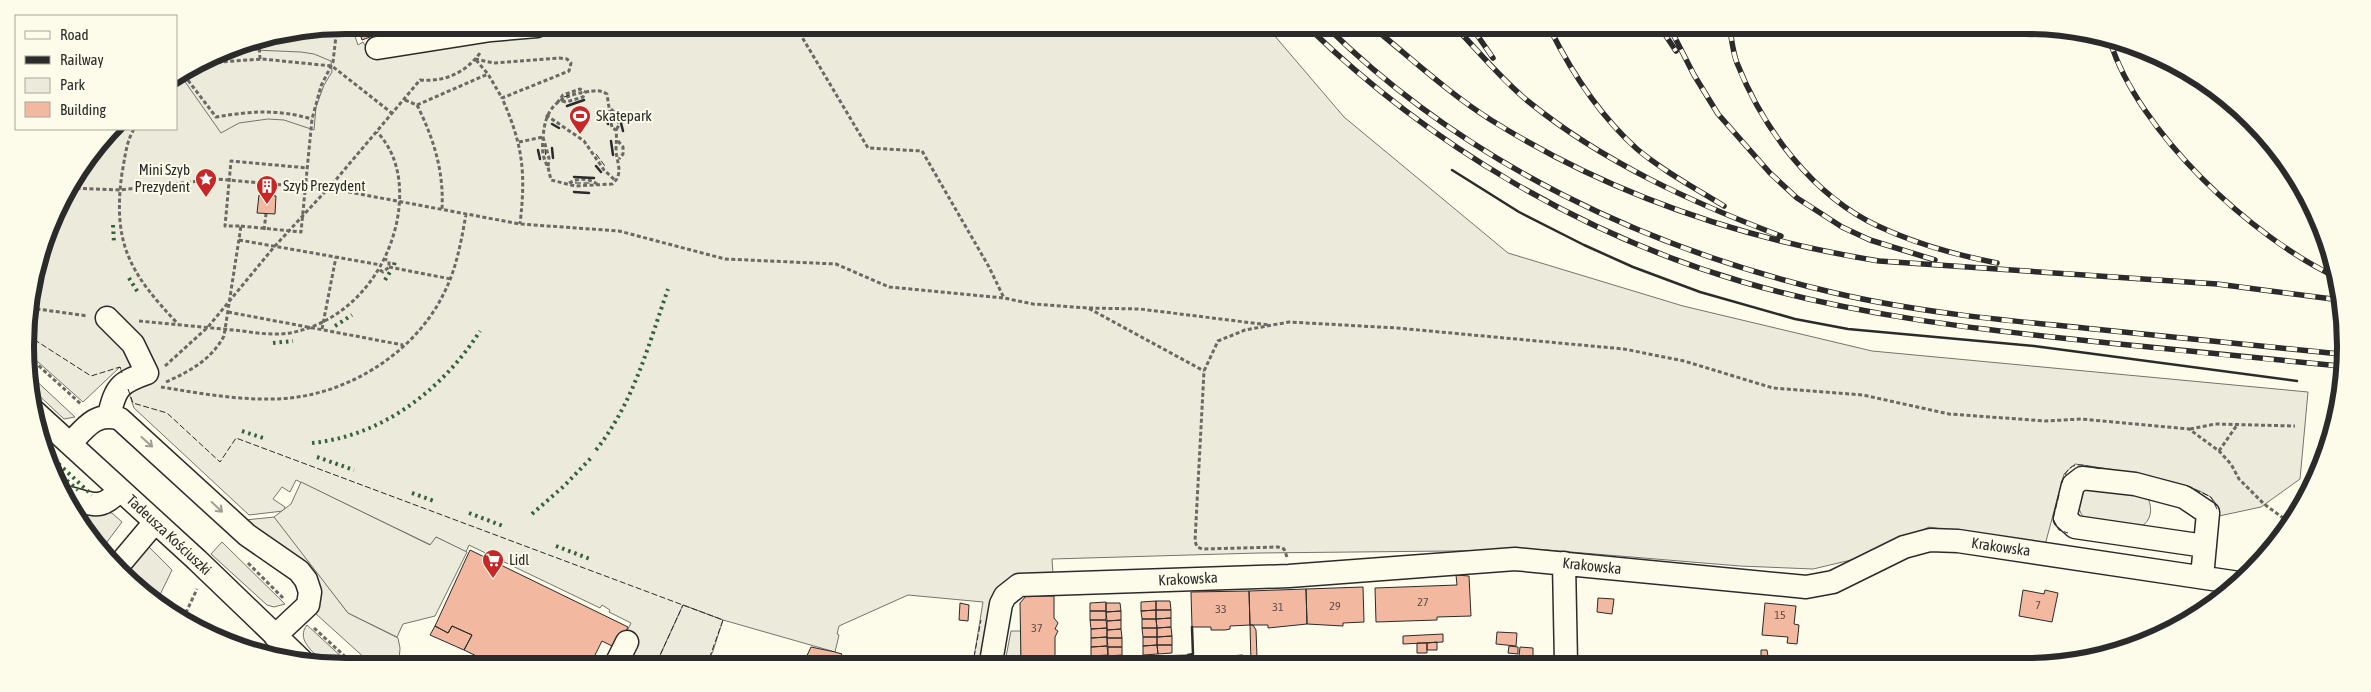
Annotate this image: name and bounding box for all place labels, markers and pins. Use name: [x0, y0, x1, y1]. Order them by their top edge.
sports icon: Skatepark: [568, 104, 592, 135]
place label: Skatepark: [596, 107, 652, 124]
place label: Mini Szyb Prezydent: [134, 161, 190, 195]
place icon: Mini Szyb Prezydent: [194, 167, 218, 198]
building icon: Szyb Prezydent: [255, 174, 279, 205]
place label: Szyb Prezydent: [283, 177, 366, 194]
supermarket icon: Lidl: [481, 548, 505, 579]
place label: Lidl: [509, 551, 529, 568]

